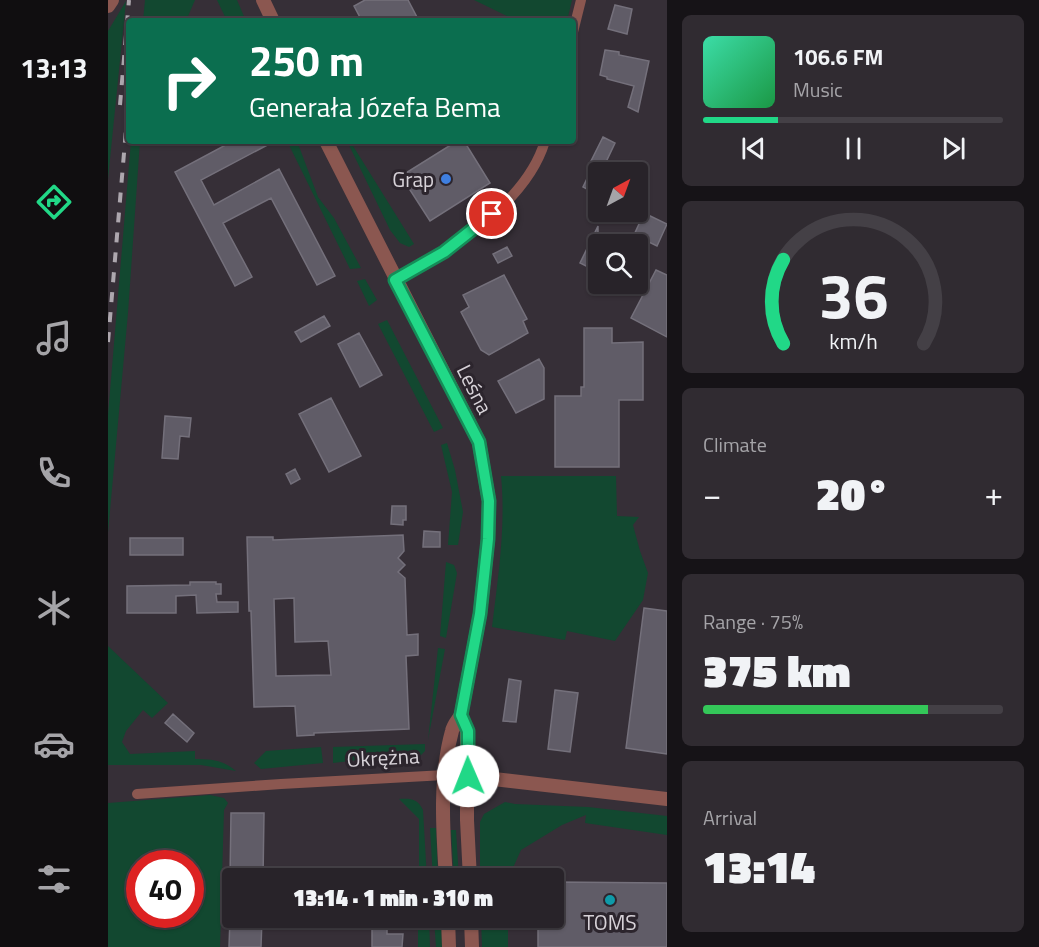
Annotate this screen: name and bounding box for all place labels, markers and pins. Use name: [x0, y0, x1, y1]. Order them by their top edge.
place label: Grap: [392, 163, 434, 195]
marker: Grap: [439, 172, 453, 186]
pin: [466, 188, 517, 239]
marker: TOMS: [603, 893, 617, 907]
place label: TOMS: [583, 906, 637, 938]

